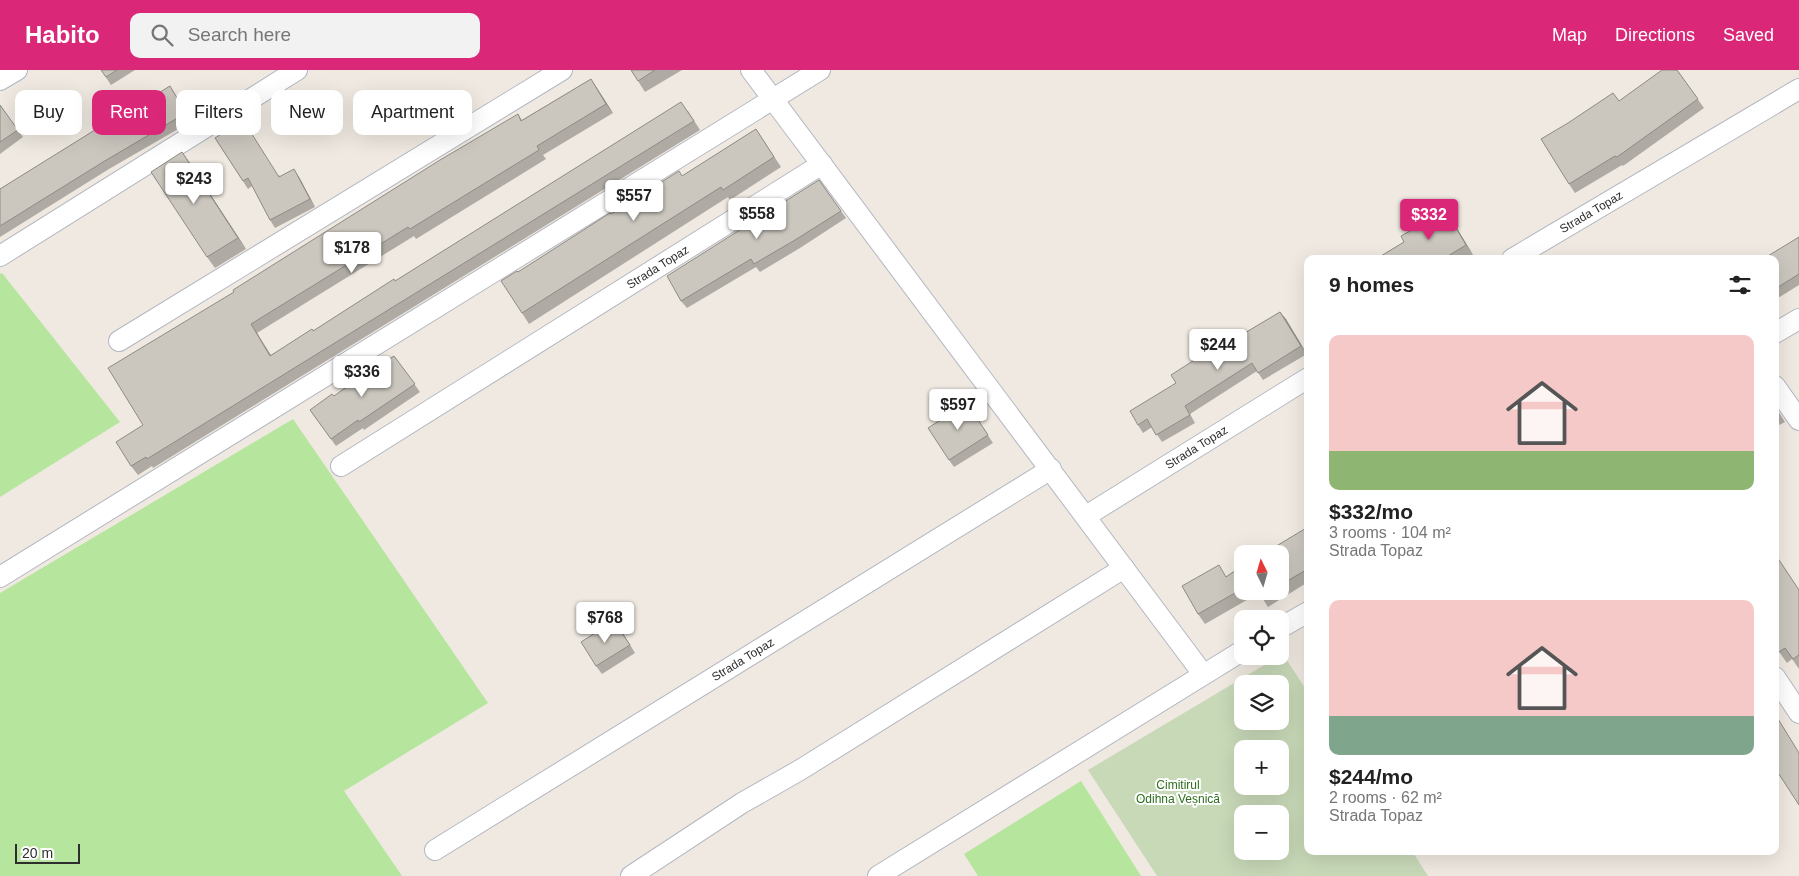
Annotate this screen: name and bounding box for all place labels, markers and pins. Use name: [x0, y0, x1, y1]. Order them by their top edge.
pin: $243: [164, 162, 224, 205]
pin: $557: [604, 180, 664, 222]
pin: $558: [727, 198, 787, 240]
pin: $332: [1399, 198, 1459, 241]
pin: $178: [322, 232, 382, 274]
pin: $244: [1188, 328, 1248, 371]
pin: $336: [332, 356, 392, 398]
pin: $597: [928, 388, 988, 431]
pin: $768: [575, 602, 635, 644]

